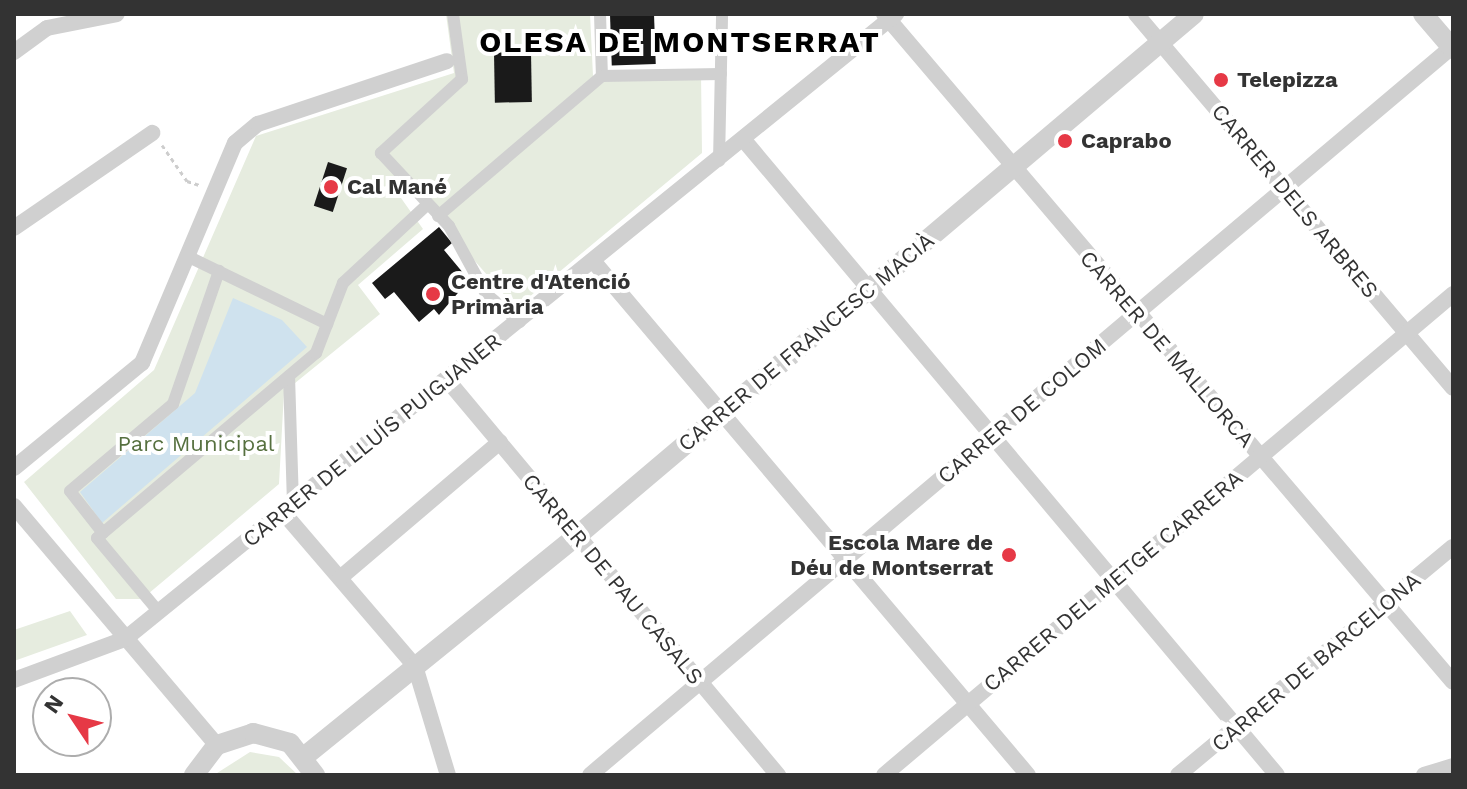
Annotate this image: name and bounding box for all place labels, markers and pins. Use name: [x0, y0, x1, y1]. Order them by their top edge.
place label: Telepizza: [1237, 67, 1338, 93]
marker: Telepizza: [1212, 71, 1230, 89]
place label: Caprabo: [1081, 128, 1172, 154]
marker: Caprabo: [1056, 132, 1074, 150]
place label: Cal Mané: [347, 174, 447, 200]
marker: Cal Mané: [322, 178, 340, 196]
place label: Centre d'Atenció Primària: [451, 268, 630, 320]
marker: Centre d'Atenció Primària: [422, 283, 444, 305]
place label: Escola Mare de Déu de Montserrat: [790, 529, 993, 580]
marker: Escola Mare de Déu de Montserrat: [1000, 546, 1018, 564]

